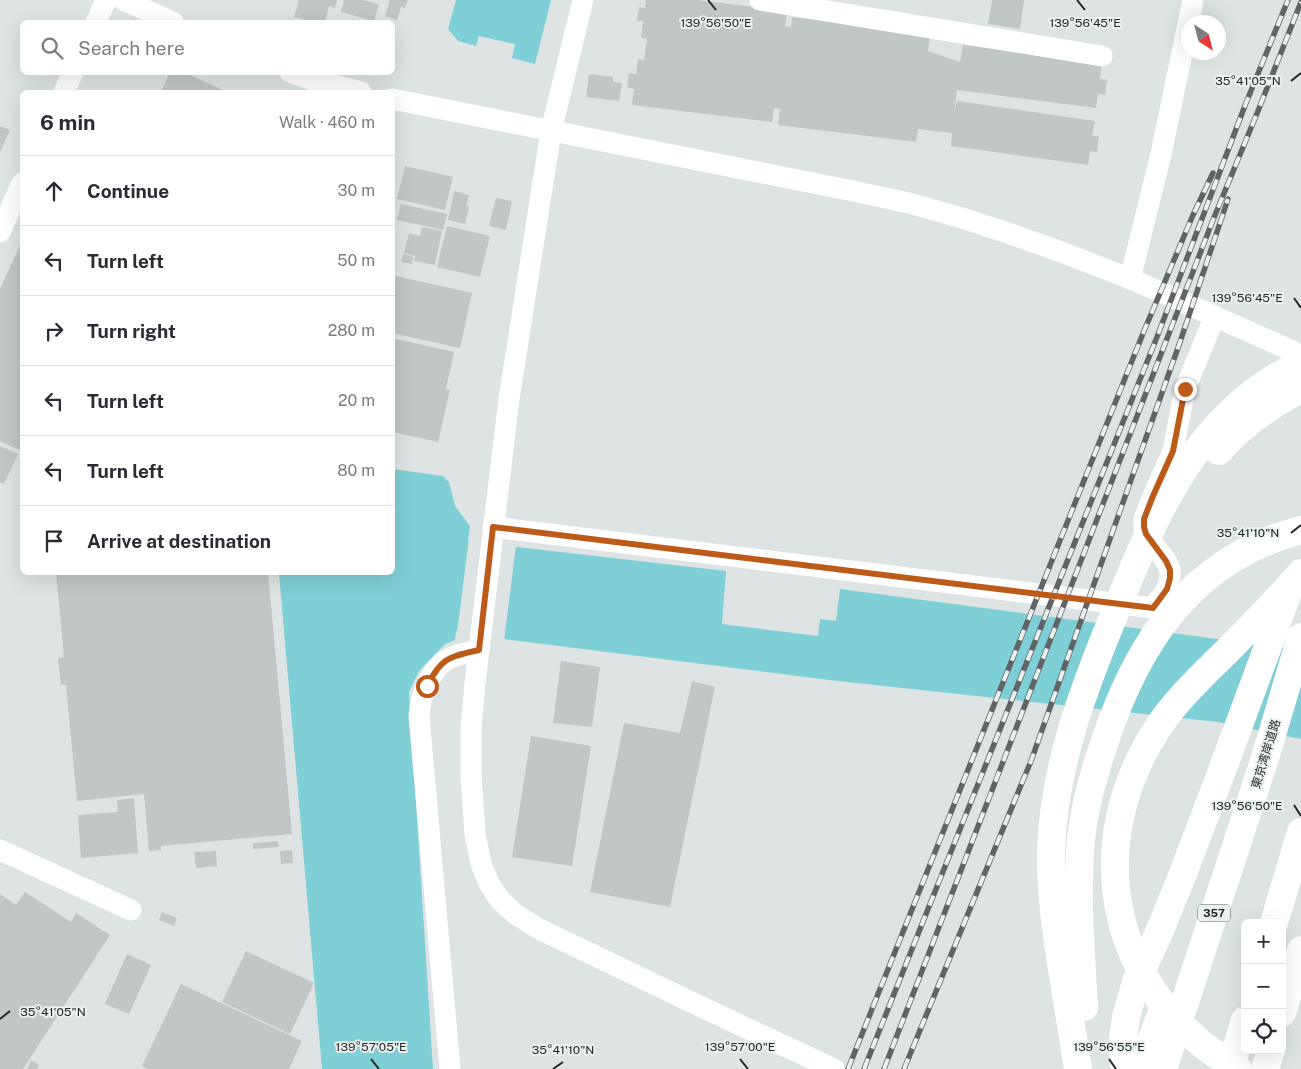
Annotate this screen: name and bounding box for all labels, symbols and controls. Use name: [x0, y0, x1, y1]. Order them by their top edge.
north arrow: [1181, 15, 1226, 60]
text: 139°56'50"E: [680, 16, 752, 30]
text: 139°56'45"E: [1049, 16, 1121, 30]
search box: [20, 20, 395, 75]
icon: search: [38, 34, 66, 62]
text: Search here: [78, 37, 185, 59]
text: 35°41'05"N: [1215, 74, 1281, 88]
text: 6 min: [40, 110, 96, 135]
text: Walk · 460 m: [279, 113, 375, 132]
icon: ahead: [40, 177, 68, 205]
text: Continue: [87, 180, 169, 202]
text: 30 m: [338, 181, 375, 200]
icon: left: [40, 247, 68, 275]
text: Turn left: [87, 250, 164, 272]
text: 50 m: [337, 251, 375, 270]
text: 139°56'45"E: [1211, 291, 1283, 305]
icon: right: [40, 317, 68, 345]
text: Turn right: [87, 320, 176, 342]
text: 280 m: [328, 321, 375, 340]
route end: [1174, 378, 1197, 401]
icon: left: [40, 387, 68, 415]
text: Turn left: [87, 390, 164, 412]
text: 20 m: [338, 391, 375, 410]
icon: left: [40, 457, 68, 485]
text: Turn left: [87, 460, 164, 482]
text: 80 m: [337, 461, 375, 480]
text: 35°41'10"N: [1217, 526, 1279, 540]
icon: arrive: [40, 527, 68, 555]
text: Arrive at destination: [87, 530, 271, 552]
route start: [416, 675, 439, 698]
street label: 東京湾岸道路: [1249, 718, 1283, 790]
text: 139°56'50"E: [1211, 799, 1283, 813]
road number: 357: [1198, 904, 1230, 921]
map controls: [1241, 919, 1286, 1054]
button: +: [1241, 919, 1286, 964]
button: −: [1241, 964, 1286, 1009]
text: 35°41'05"N: [20, 1005, 86, 1019]
button: locate: [1241, 1009, 1286, 1054]
text: 139°57'05"E: [336, 1040, 406, 1054]
text: 139°57'00"E: [705, 1040, 775, 1054]
text: 139°56'55"E: [1073, 1040, 1145, 1054]
text: 35°41'10"N: [532, 1043, 594, 1057]

